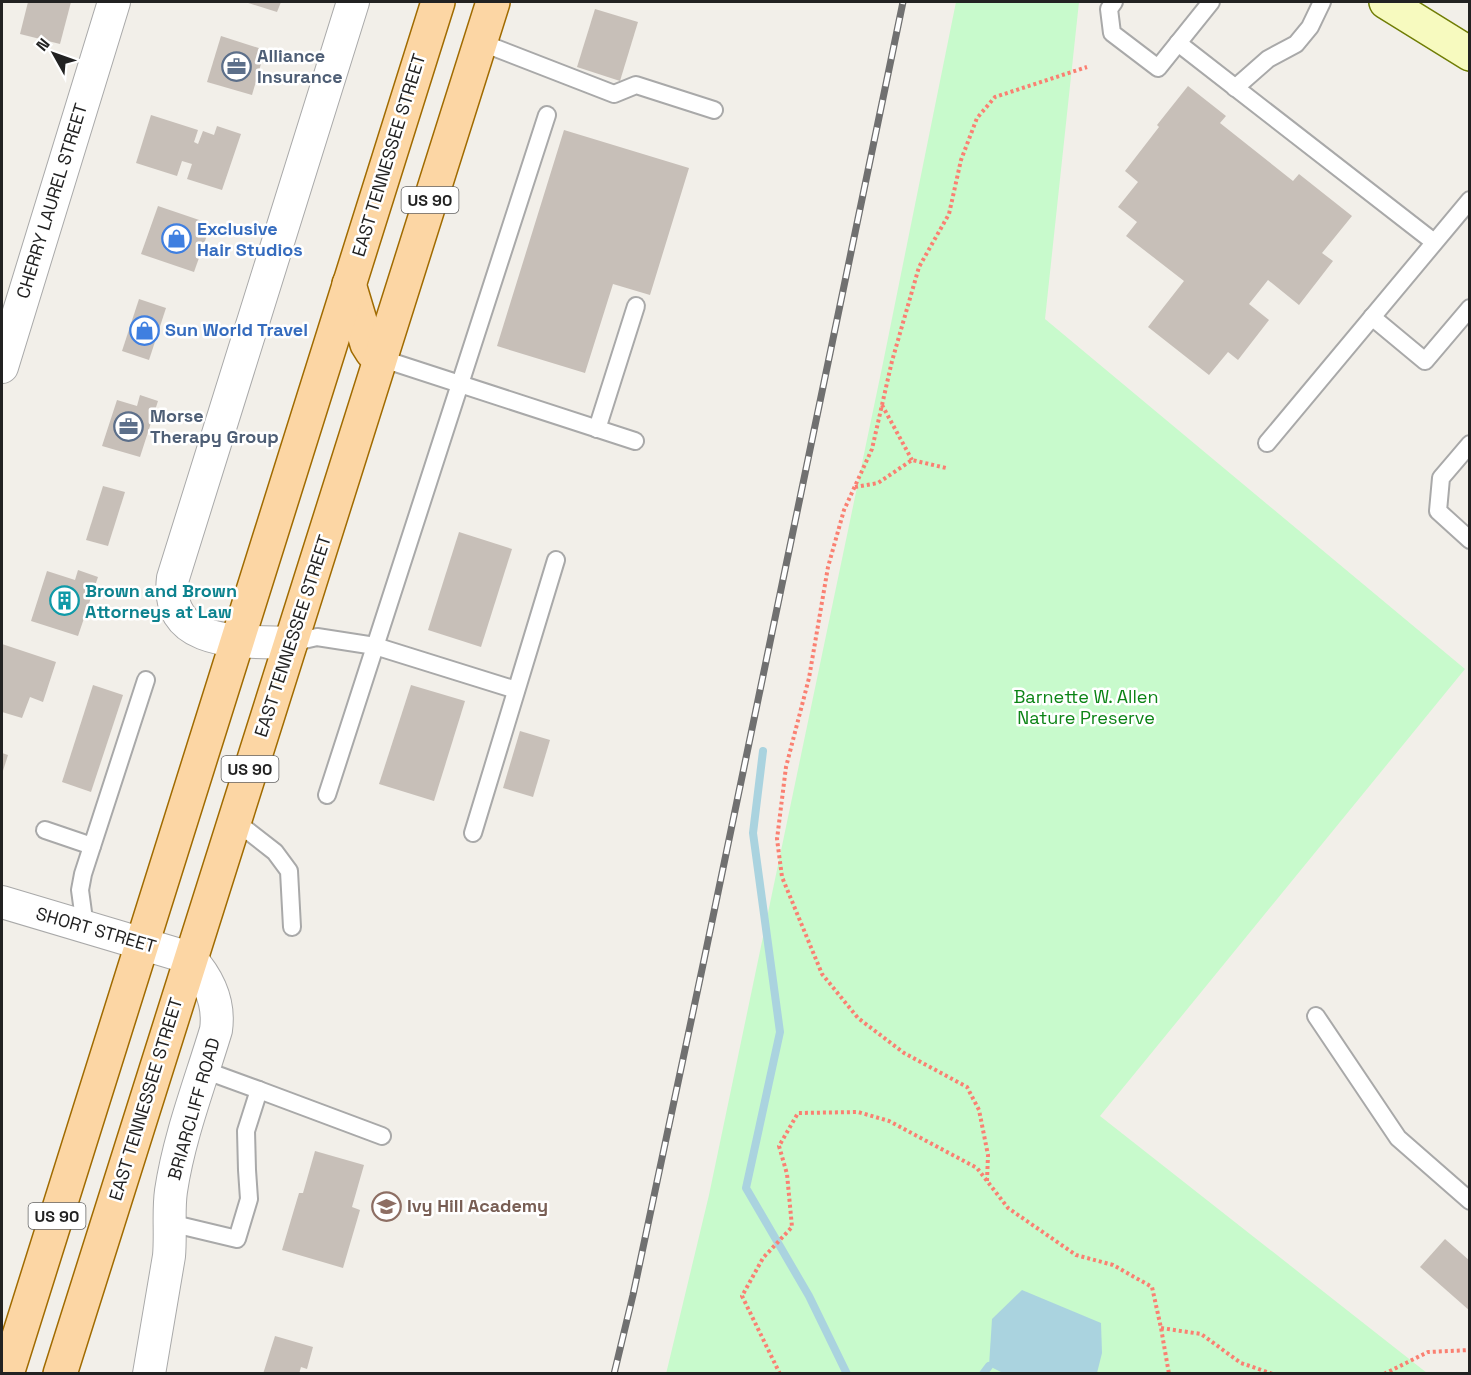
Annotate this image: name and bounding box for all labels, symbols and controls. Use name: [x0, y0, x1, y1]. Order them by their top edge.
north arrow: [24, 24, 84, 84]
text: N: [31, 34, 54, 56]
place label: Alliance Insurance: [257, 44, 343, 88]
office icon: Alliance Insurance: [220, 50, 252, 82]
street label: EAST TENNESSEE STREET: [347, 50, 431, 259]
street label: CHERRY LAUREL STREET: [11, 100, 92, 301]
road number: US 90: [402, 187, 458, 213]
place label: Exclusive Hair Studios: [197, 217, 303, 261]
shop icon: Exclusive Hair Studios: [160, 223, 192, 255]
shop icon: Sun World Travel: [128, 314, 160, 346]
place label: Sun World Travel: [165, 318, 308, 341]
place label: Morse Therapy Group: [150, 404, 279, 448]
office icon: Morse Therapy Group: [113, 410, 145, 442]
street label: EAST TENNESSEE STREET: [249, 531, 336, 740]
place label: Brown and Brown Attorneys at Law: [85, 579, 237, 623]
building icon: Brown and Brown Attorneys at Law: [48, 585, 80, 617]
park label: Barnette W. Allen Nature Preserve: [1013, 685, 1159, 729]
road number: US 90: [222, 756, 278, 782]
street label: SHORT STREET: [33, 901, 159, 958]
street label: EAST TENNESSEE STREET: [104, 994, 188, 1203]
street label: BRIARCLIFF ROAD: [162, 1035, 225, 1183]
school or university icon: Ivy Hill Academy: [370, 1190, 402, 1222]
place label: Ivy Hill Academy: [407, 1194, 548, 1217]
road number: US 90: [28, 1203, 86, 1229]

